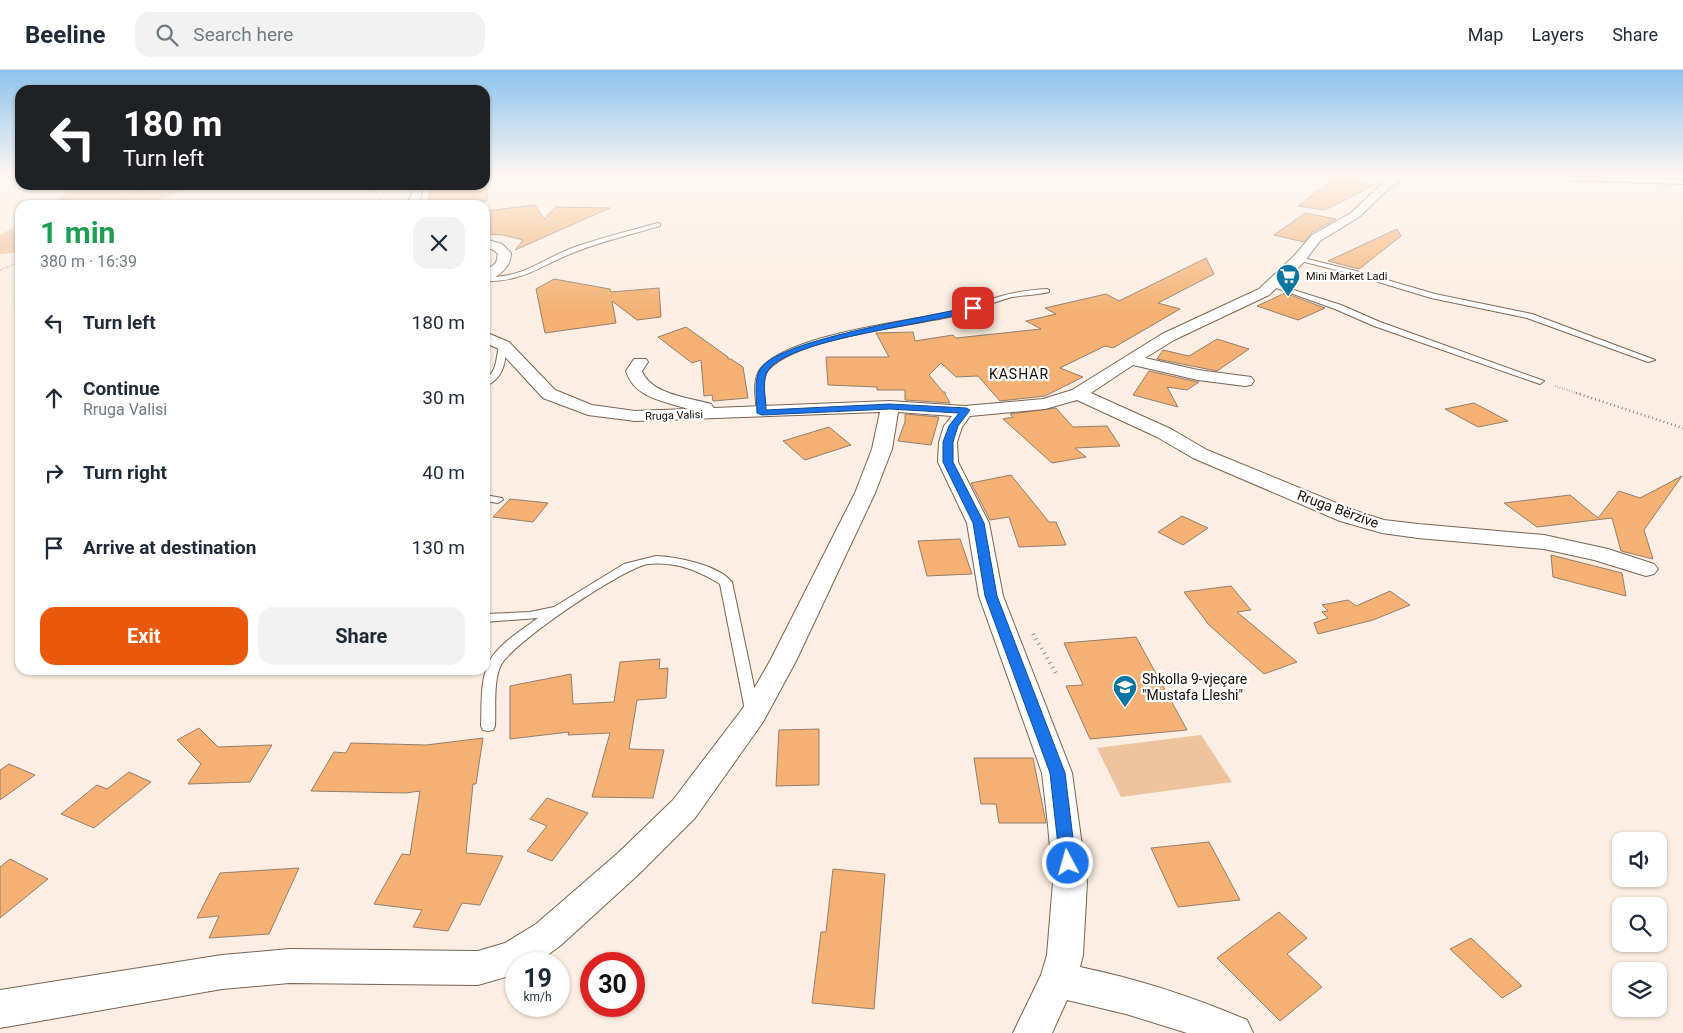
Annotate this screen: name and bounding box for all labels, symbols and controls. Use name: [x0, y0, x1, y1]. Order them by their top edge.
search box: [135, 12, 485, 57]
text: Beeline: [25, 21, 105, 49]
icon: search: [153, 21, 181, 49]
text: Search here: [193, 23, 293, 46]
text: Map: [1468, 24, 1503, 45]
text: Layers: [1531, 24, 1584, 45]
text: Share: [1612, 24, 1658, 45]
text: 180 m: [123, 104, 222, 145]
icon: left: [40, 105, 105, 170]
text: Turn left: [123, 146, 204, 171]
text: 1 min: [40, 215, 115, 250]
button: close: [413, 217, 465, 269]
text: 380 m · 16:39: [40, 252, 137, 271]
supermarket icon: Mini Market Ladi: [1275, 263, 1301, 297]
place label: Mini Market Ladi: [1306, 270, 1388, 283]
pin: [952, 287, 994, 329]
icon: arrive: [959, 294, 987, 322]
icon: left: [40, 309, 68, 337]
text: Turn left: [83, 311, 156, 334]
text: 180 m: [412, 311, 465, 334]
district label: KASHAR: [989, 366, 1049, 382]
text: Continue: [83, 377, 160, 400]
icon: ahead: [40, 384, 68, 412]
text: 30 m: [422, 386, 465, 409]
text: Rruga Valisi: [83, 400, 167, 419]
street label: Rruga Valisi: [645, 408, 703, 423]
icon: right: [40, 459, 68, 487]
text: Turn right: [83, 461, 167, 484]
text: 40 m: [422, 461, 465, 484]
street label: Rruga Bërzive: [1295, 487, 1381, 531]
icon: arrive: [40, 534, 68, 562]
text: Arrive at destination: [83, 536, 256, 559]
text: 130 m: [412, 536, 465, 559]
button: Exit: [40, 607, 248, 665]
button: Share: [258, 607, 465, 665]
place label: Shkolla 9-vjeçare "Mustafa Lleshi": [1142, 671, 1247, 703]
school or university icon: Shkolla 9-vjeçare "Mustafa Lleshi": [1112, 674, 1138, 708]
map controls: [1612, 832, 1667, 1017]
button: sound: [1612, 832, 1667, 887]
position arrow: [1041, 836, 1093, 888]
button: search: [1612, 897, 1667, 952]
speed limit sign: 30: [580, 952, 645, 1017]
button: layers: [1612, 962, 1667, 1017]
text: 19: [523, 964, 552, 993]
text: km/h: [523, 990, 552, 1004]

